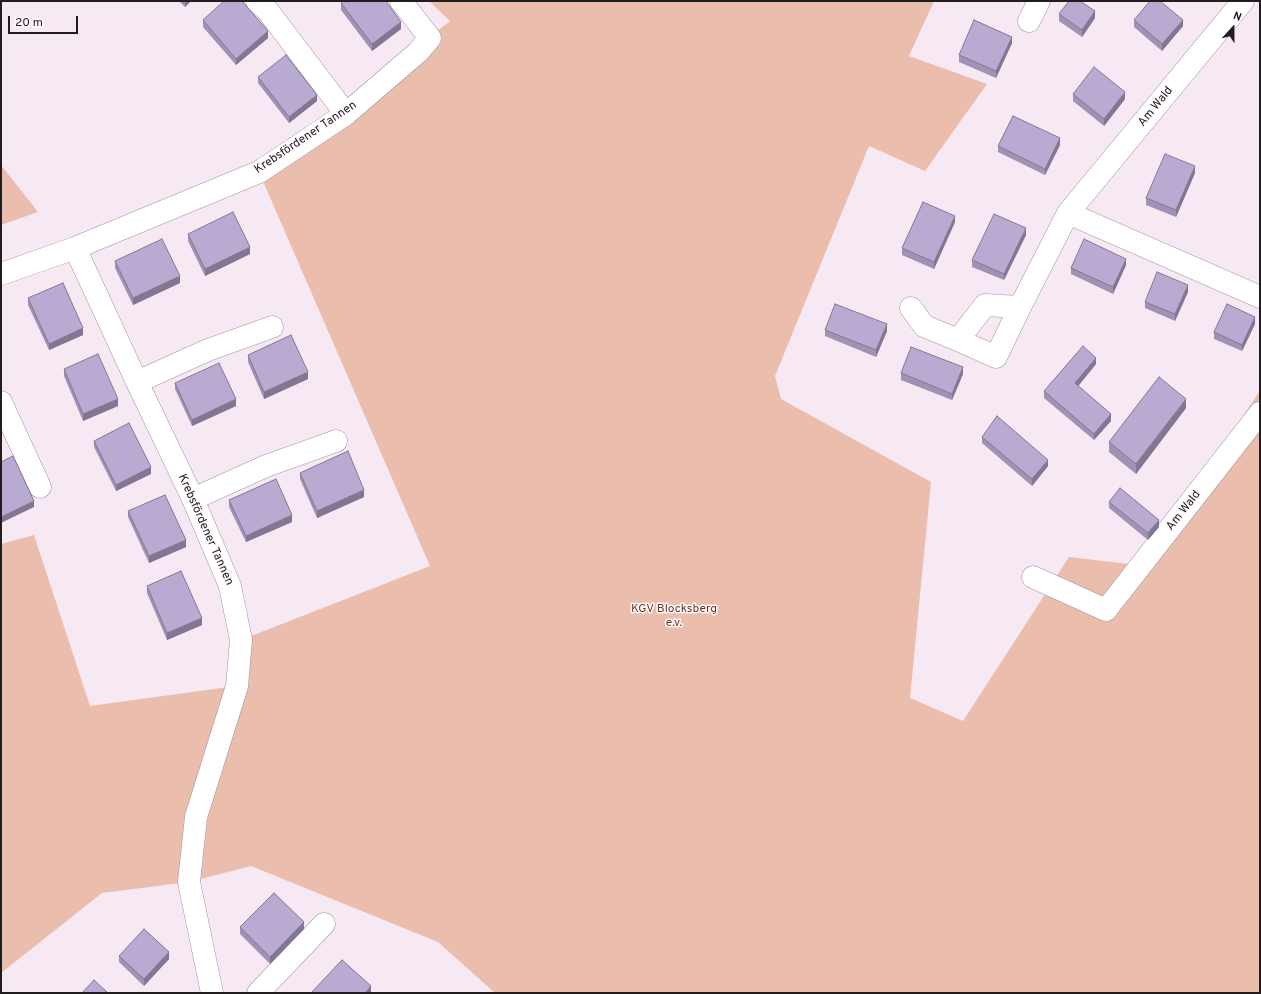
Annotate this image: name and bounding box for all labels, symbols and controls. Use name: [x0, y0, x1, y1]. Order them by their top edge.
scale bar: [10, 8, 80, 34]
north arrow: [1213, 8, 1253, 48]
text: N: [1231, 9, 1243, 25]
text: 20 m: [15, 15, 43, 31]
street label: Am Wald: [1136, 84, 1176, 130]
street label: Krebsfördener Tannen: [252, 98, 360, 178]
street label: Krebsfördener Tannen: [174, 472, 236, 588]
street label: Am Wald: [1164, 488, 1204, 534]
park label: KGV Blocksberg e.v.: [631, 603, 717, 631]

